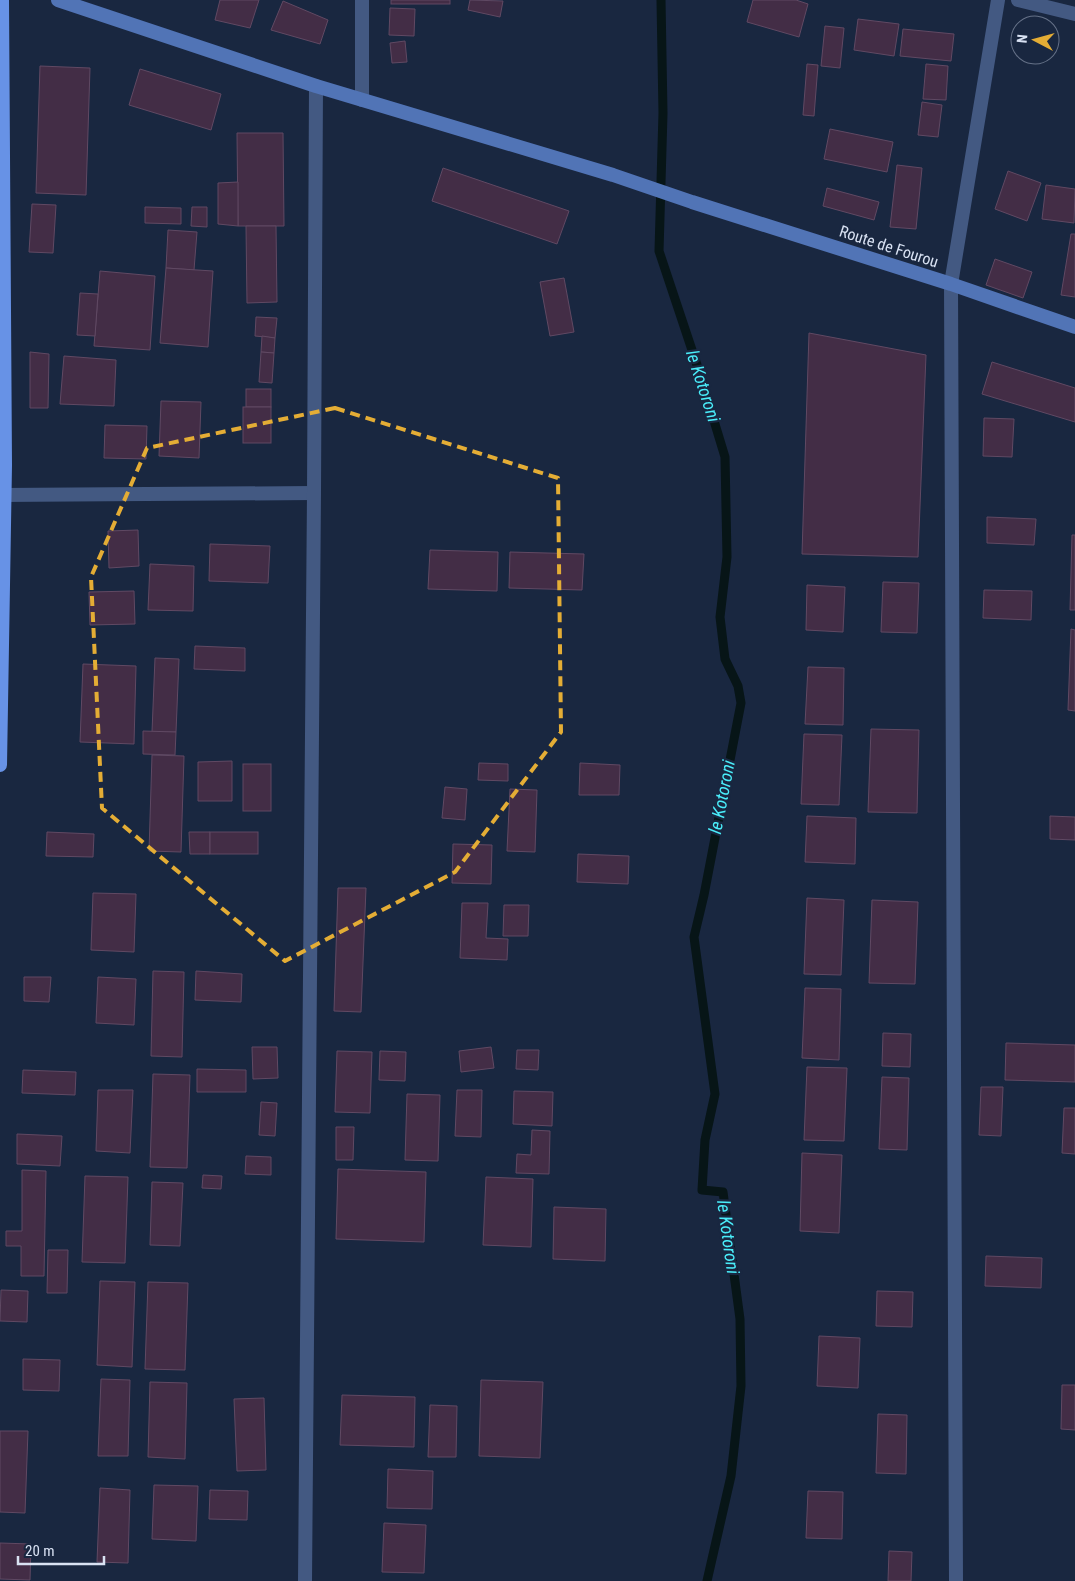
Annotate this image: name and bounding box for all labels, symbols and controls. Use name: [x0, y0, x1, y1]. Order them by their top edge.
north arrow: [1010, 15, 1060, 65]
text: N: [1014, 34, 1030, 44]
street label: Route de Fourou: [837, 222, 941, 271]
water label: le Kotoroni: [682, 347, 725, 425]
water label: le Kotoroni: [704, 757, 739, 835]
water label: le Kotoroni: [713, 1199, 744, 1276]
scale bar: [18, 1534, 104, 1566]
text: 20 m: [25, 1542, 55, 1560]

